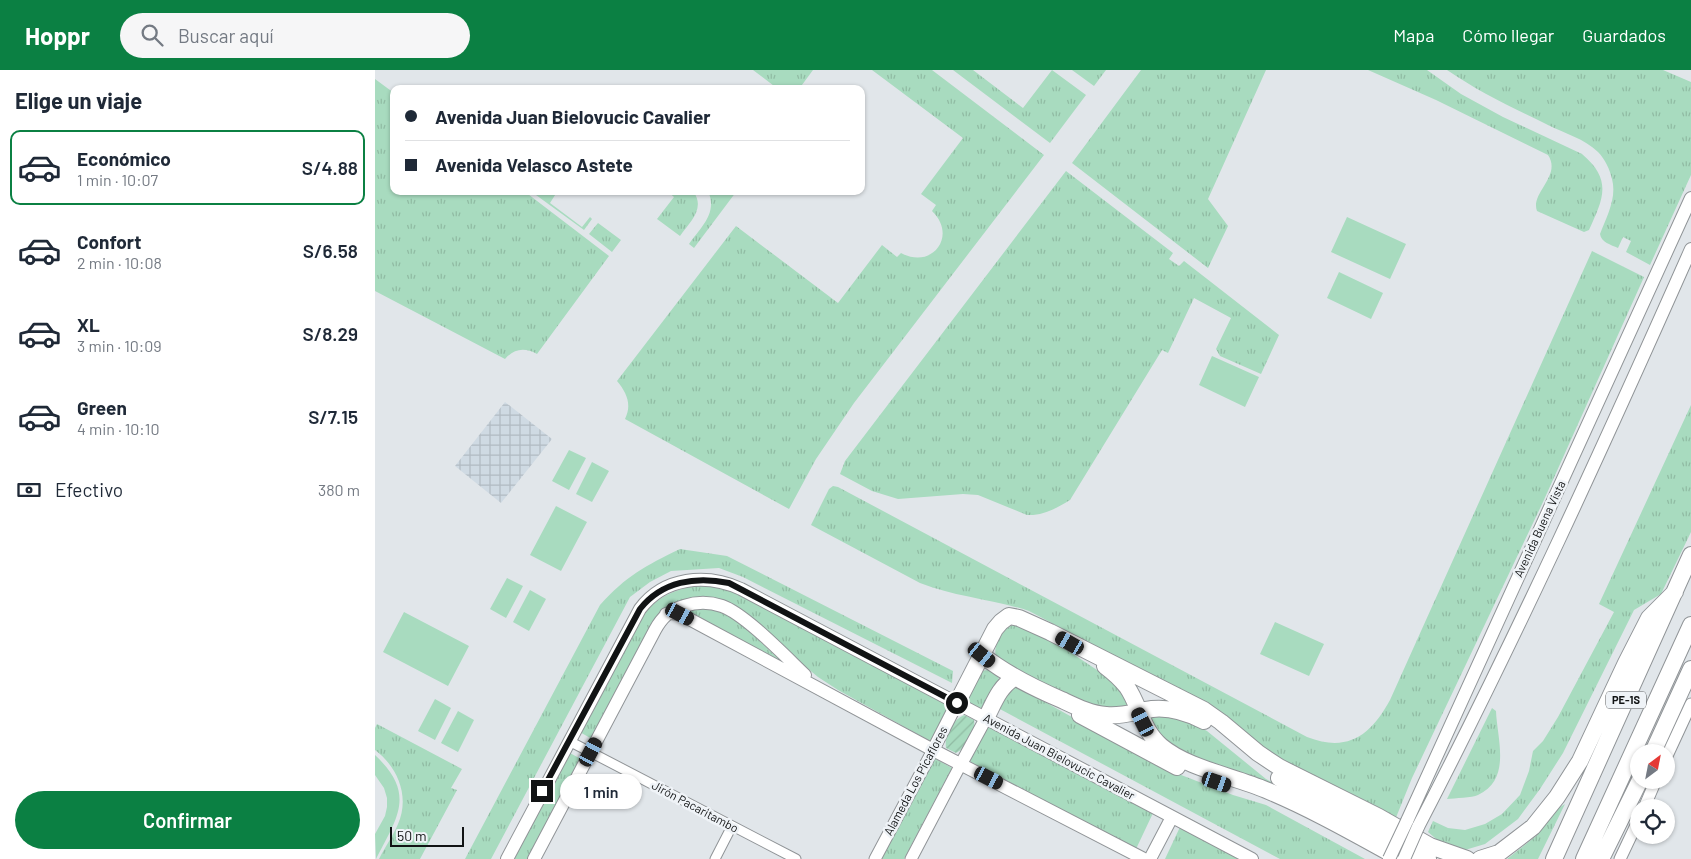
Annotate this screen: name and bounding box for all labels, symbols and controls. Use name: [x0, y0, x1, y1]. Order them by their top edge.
search box: [120, 13, 470, 58]
text: Hoppr: [25, 21, 90, 50]
icon: search: [138, 21, 166, 49]
text: Buscar aquí: [178, 24, 274, 47]
text: Mapa: [1393, 24, 1434, 46]
text: Cómo llegar: [1462, 24, 1554, 46]
text: Guardados: [1582, 24, 1666, 46]
text: Elige un viaje: [15, 87, 142, 113]
text: Avenida Juan Bielovucic Cavalier: [435, 105, 711, 128]
icon: car: [17, 145, 62, 190]
text: Económico: [77, 147, 171, 170]
text: Avenida Velasco Astete: [435, 153, 633, 176]
text: S/4.88: [302, 156, 358, 179]
text: 1 min · 10:07: [77, 170, 158, 189]
icon: car: [17, 228, 62, 273]
text: Confort: [77, 230, 141, 253]
text: S/6.58: [303, 239, 358, 262]
text: 2 min · 10:08: [77, 253, 162, 272]
icon: car: [17, 311, 62, 356]
text: XL: [77, 313, 100, 336]
text: S/8.29: [302, 322, 358, 345]
text: 3 min · 10:09: [77, 336, 162, 355]
icon: car: [17, 394, 62, 439]
text: Green: [77, 396, 127, 419]
text: S/7.15: [308, 405, 358, 428]
text: 4 min · 10:10: [77, 419, 159, 438]
icon: cash: [15, 476, 43, 504]
text: Efectivo: [55, 478, 123, 501]
street label: Avenida Buena Vista: [1511, 478, 1568, 579]
text: 380 m: [318, 480, 360, 499]
car: [663, 600, 696, 628]
car: [1053, 629, 1086, 657]
car: [965, 640, 998, 670]
route start: [946, 692, 968, 714]
road number: PE-1S: [1606, 692, 1646, 708]
car: [1129, 705, 1156, 739]
street label: Avenida Juan Bielovucic Cavalier: [981, 710, 1138, 802]
street label: Alameda Los Picaflores: [880, 723, 950, 837]
car: [577, 735, 604, 769]
north arrow: [1630, 744, 1675, 789]
map controls: [1630, 744, 1675, 844]
car: [972, 765, 1005, 791]
car: [1200, 770, 1233, 794]
callout: 1 min: [559, 774, 642, 808]
street label: Jirón Pacaritambo: [650, 777, 741, 835]
route end: [531, 780, 553, 802]
text: 1 min: [584, 782, 618, 801]
button: Confirmar: [15, 791, 360, 849]
button: locate: [1630, 799, 1675, 844]
scale bar: [390, 824, 464, 847]
text: 50 m: [397, 827, 426, 844]

